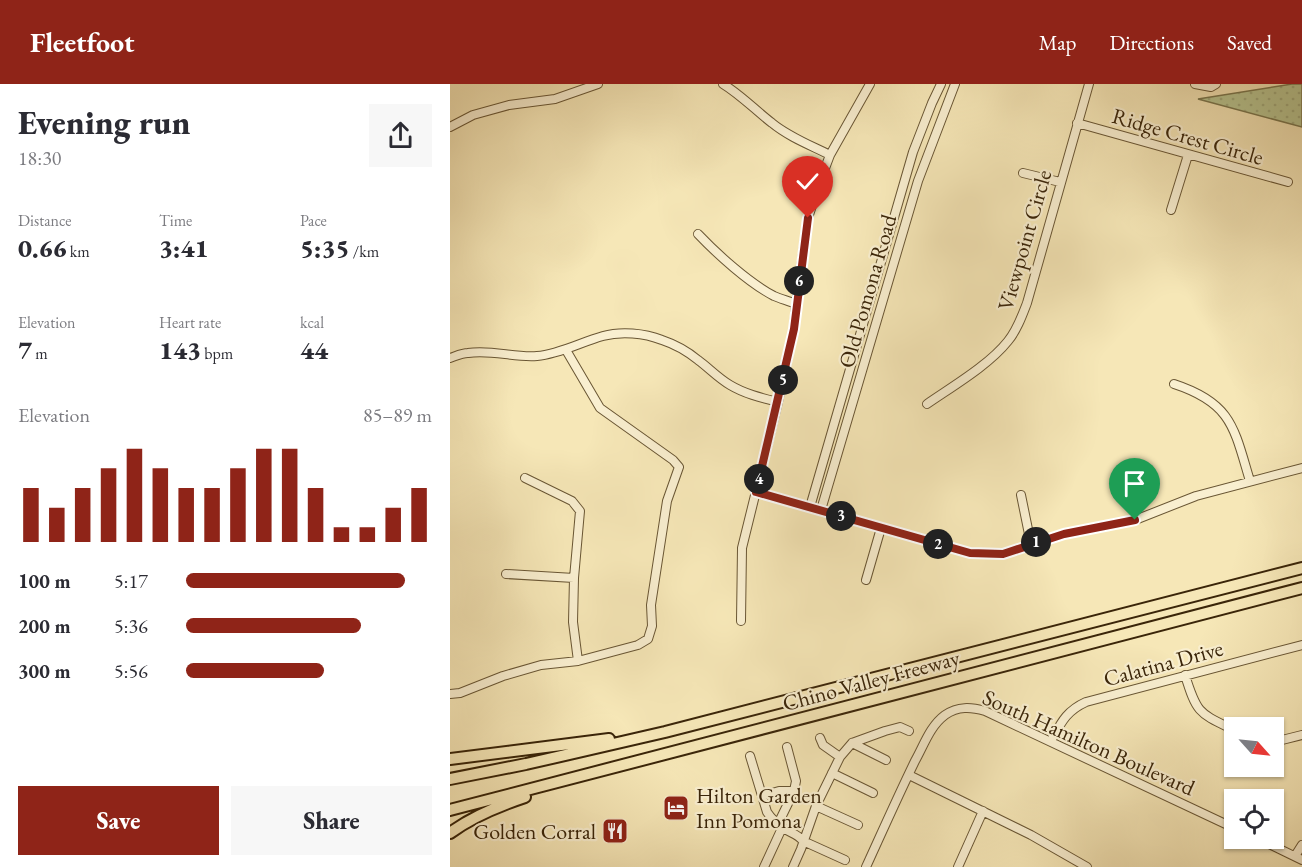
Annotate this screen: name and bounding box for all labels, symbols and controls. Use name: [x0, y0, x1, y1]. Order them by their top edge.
text: Fleetfoot: [30, 24, 134, 60]
text: Map: [1039, 29, 1076, 56]
text: Directions: [1109, 29, 1194, 56]
text: Saved: [1227, 29, 1272, 56]
text: Evening run: [18, 101, 190, 144]
street label: Ridge Crest Circle: [1109, 101, 1267, 172]
button: share: [369, 104, 432, 167]
text: 18:30: [18, 145, 61, 171]
pin: [782, 156, 833, 218]
icon: check: [791, 165, 824, 198]
street label: Viewpoint Circle: [991, 166, 1059, 314]
text: Distance: [18, 210, 71, 231]
text: Time: [159, 210, 192, 231]
text: Pace: [300, 210, 327, 231]
street label: Old Pomona Road: [832, 210, 903, 371]
text: 0.66: [18, 231, 67, 265]
text: 3:41: [159, 231, 209, 265]
text: 5:35: [300, 231, 350, 265]
text: km: [67, 241, 90, 262]
text: /km: [350, 241, 379, 262]
pin: 6: [784, 266, 814, 296]
text: 6: [795, 270, 803, 291]
text: Elevation: [18, 312, 76, 333]
text: Heart rate: [159, 312, 221, 333]
text: kcal: [300, 312, 324, 333]
text: 7: [18, 333, 32, 367]
text: 143: [159, 333, 201, 367]
text: 44: [300, 333, 328, 367]
text: m: [32, 343, 48, 364]
text: bpm: [201, 343, 233, 364]
pin: 5: [768, 365, 798, 395]
text: 5: [779, 369, 787, 390]
text: Elevation: [18, 402, 90, 428]
text: 85–89 m: [363, 402, 432, 428]
pin: [1109, 458, 1160, 520]
pin: 4: [744, 464, 774, 494]
icon: arrive: [1118, 467, 1151, 500]
text: 4: [755, 468, 763, 489]
pin: 3: [826, 501, 856, 531]
text: 3: [837, 505, 845, 526]
pin: 1: [1021, 527, 1051, 557]
pin: 2: [923, 529, 953, 559]
text: 1: [1032, 531, 1040, 552]
text: 2: [934, 533, 942, 554]
text: 100 m: [18, 568, 71, 594]
text: 5:17: [114, 568, 148, 594]
text: 200 m: [18, 613, 71, 639]
text: 5:36: [114, 613, 148, 639]
street label: Calatina Drive: [1100, 634, 1226, 693]
street label: Chino Valley Freeway: [779, 643, 963, 718]
text: 300 m: [18, 658, 71, 684]
text: 5:56: [114, 658, 148, 684]
street label: South Hamilton Boulevard: [978, 683, 1200, 803]
north arrow: [1224, 717, 1284, 777]
map controls: [1224, 717, 1284, 849]
place label: Hilton Garden Inn Pomona: [696, 781, 822, 835]
button: Save: [18, 786, 219, 855]
button: Share: [231, 786, 432, 855]
button: locate: [1224, 789, 1284, 849]
hotel icon: Hilton Garden Inn Pomona: [661, 793, 691, 823]
restaurant icon: Golden Corral: [600, 816, 630, 846]
place label: Golden Corral: [473, 817, 596, 846]

